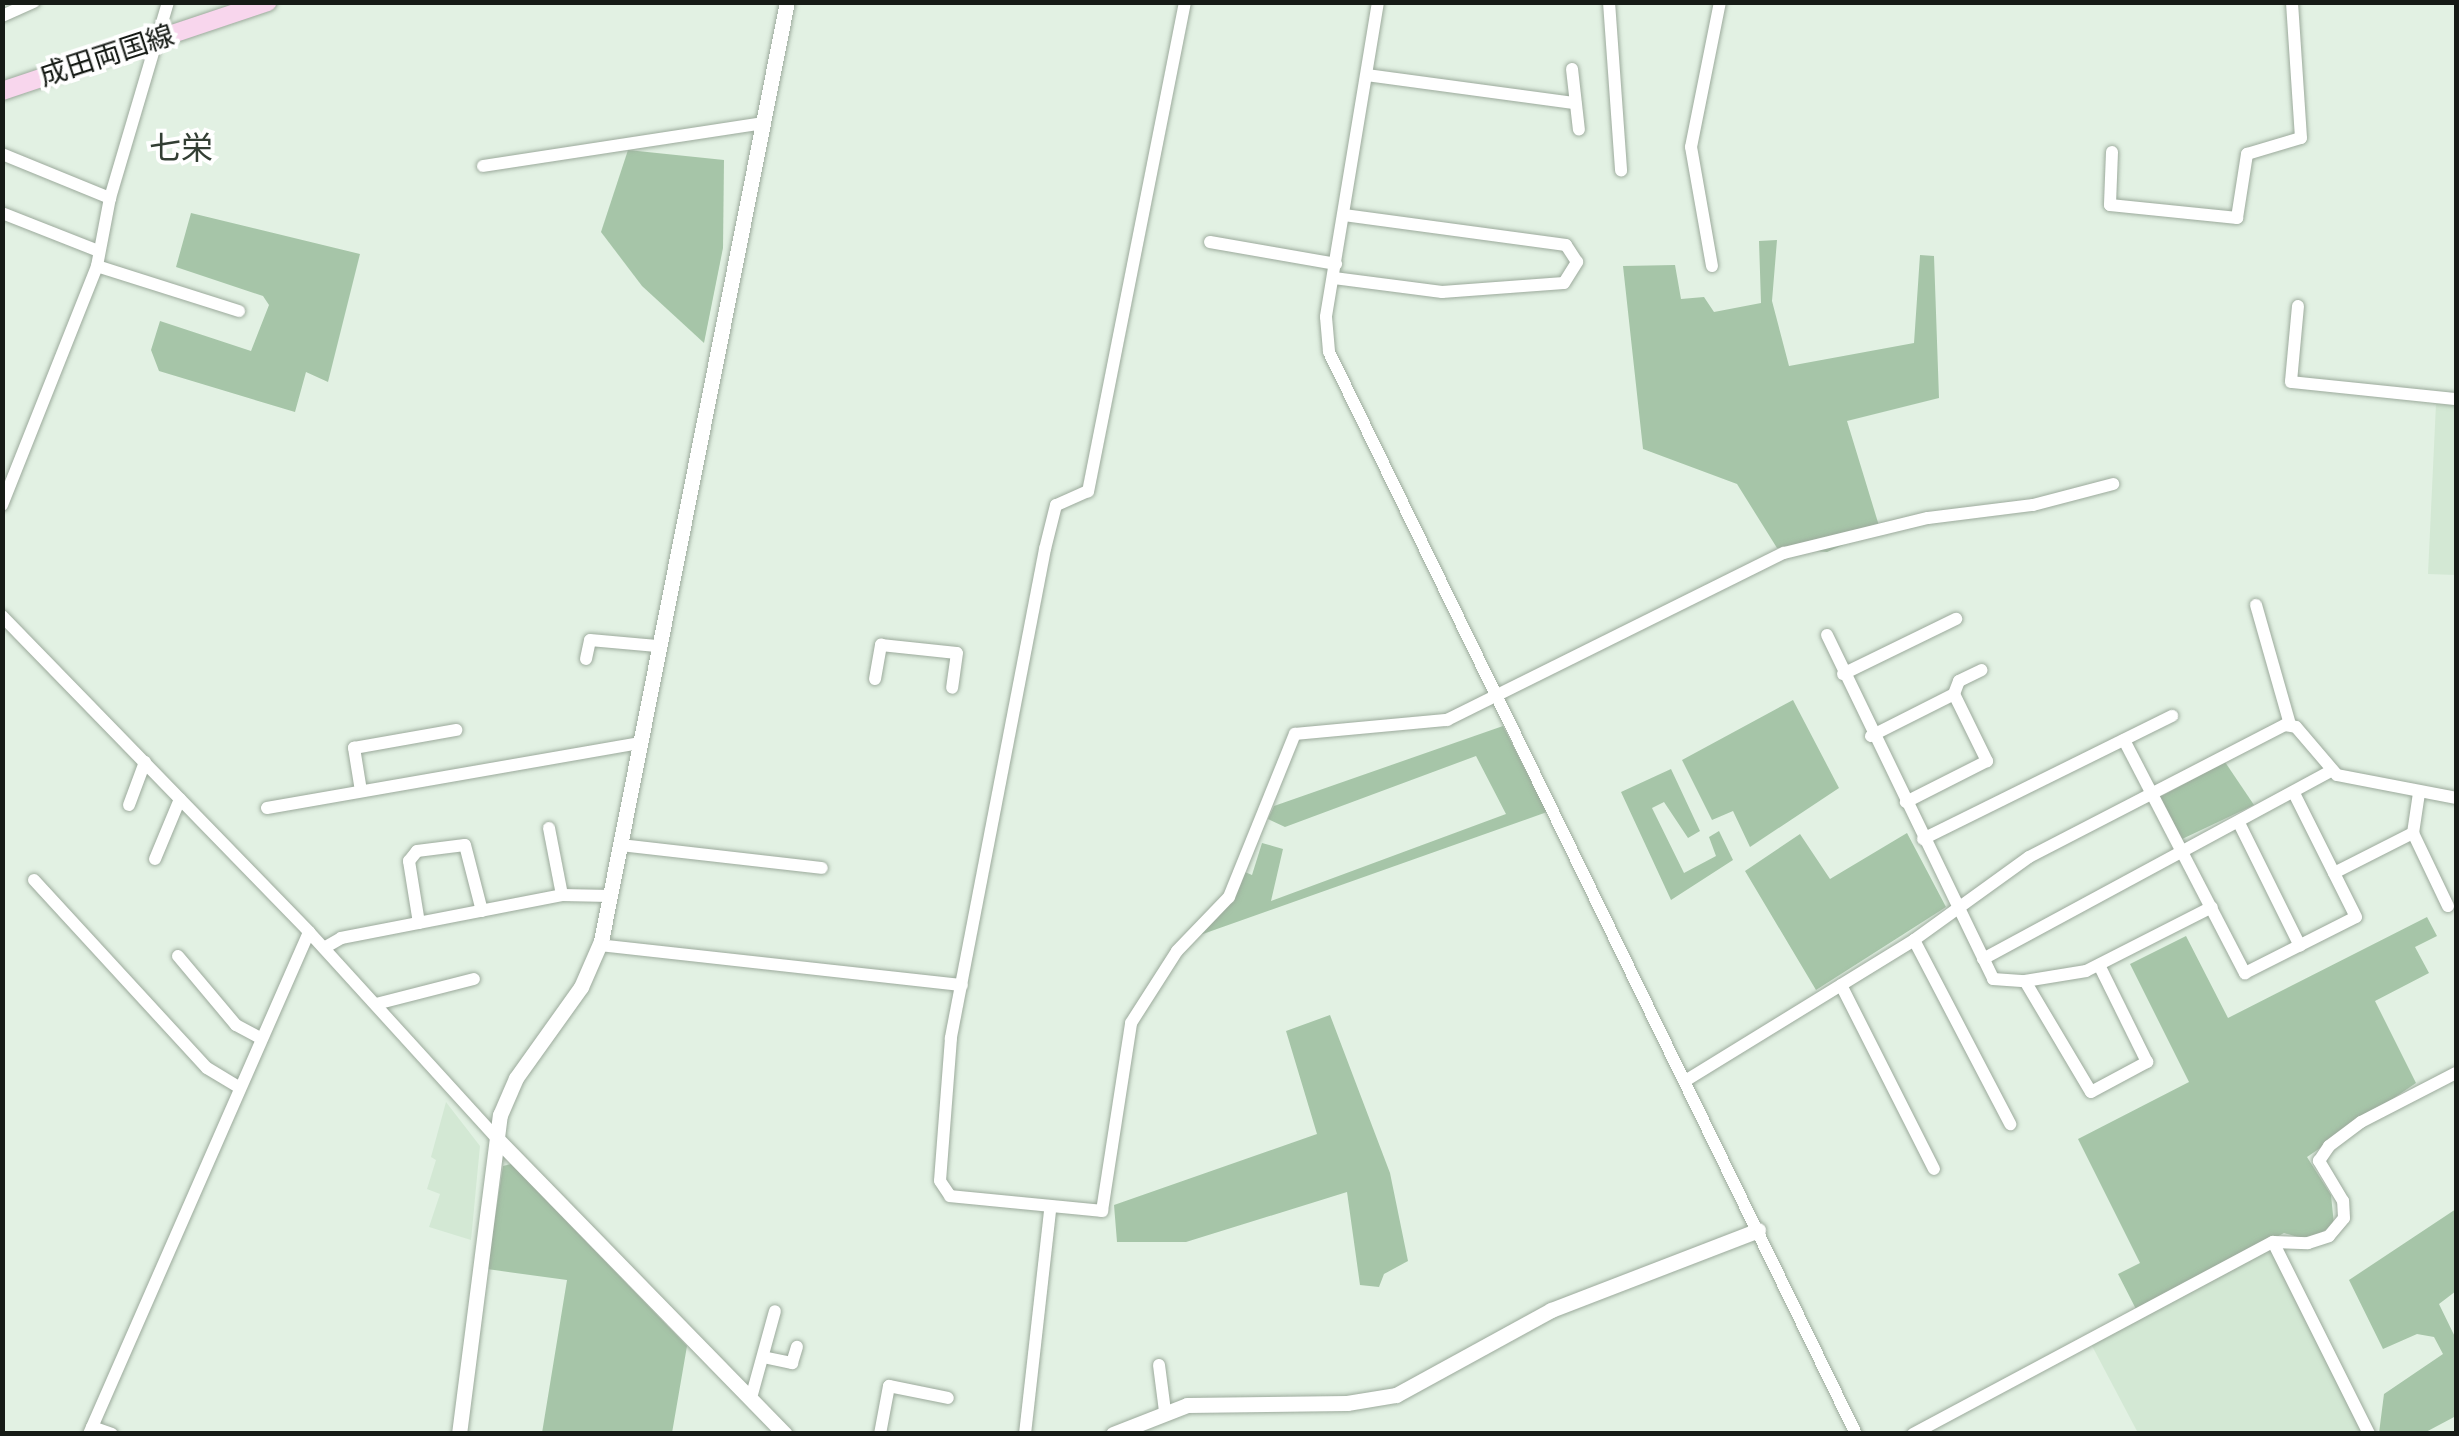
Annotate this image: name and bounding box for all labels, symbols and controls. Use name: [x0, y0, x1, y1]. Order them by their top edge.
street label: 成田両国線: [35, 18, 179, 94]
district label: 七栄: [149, 129, 213, 167]

